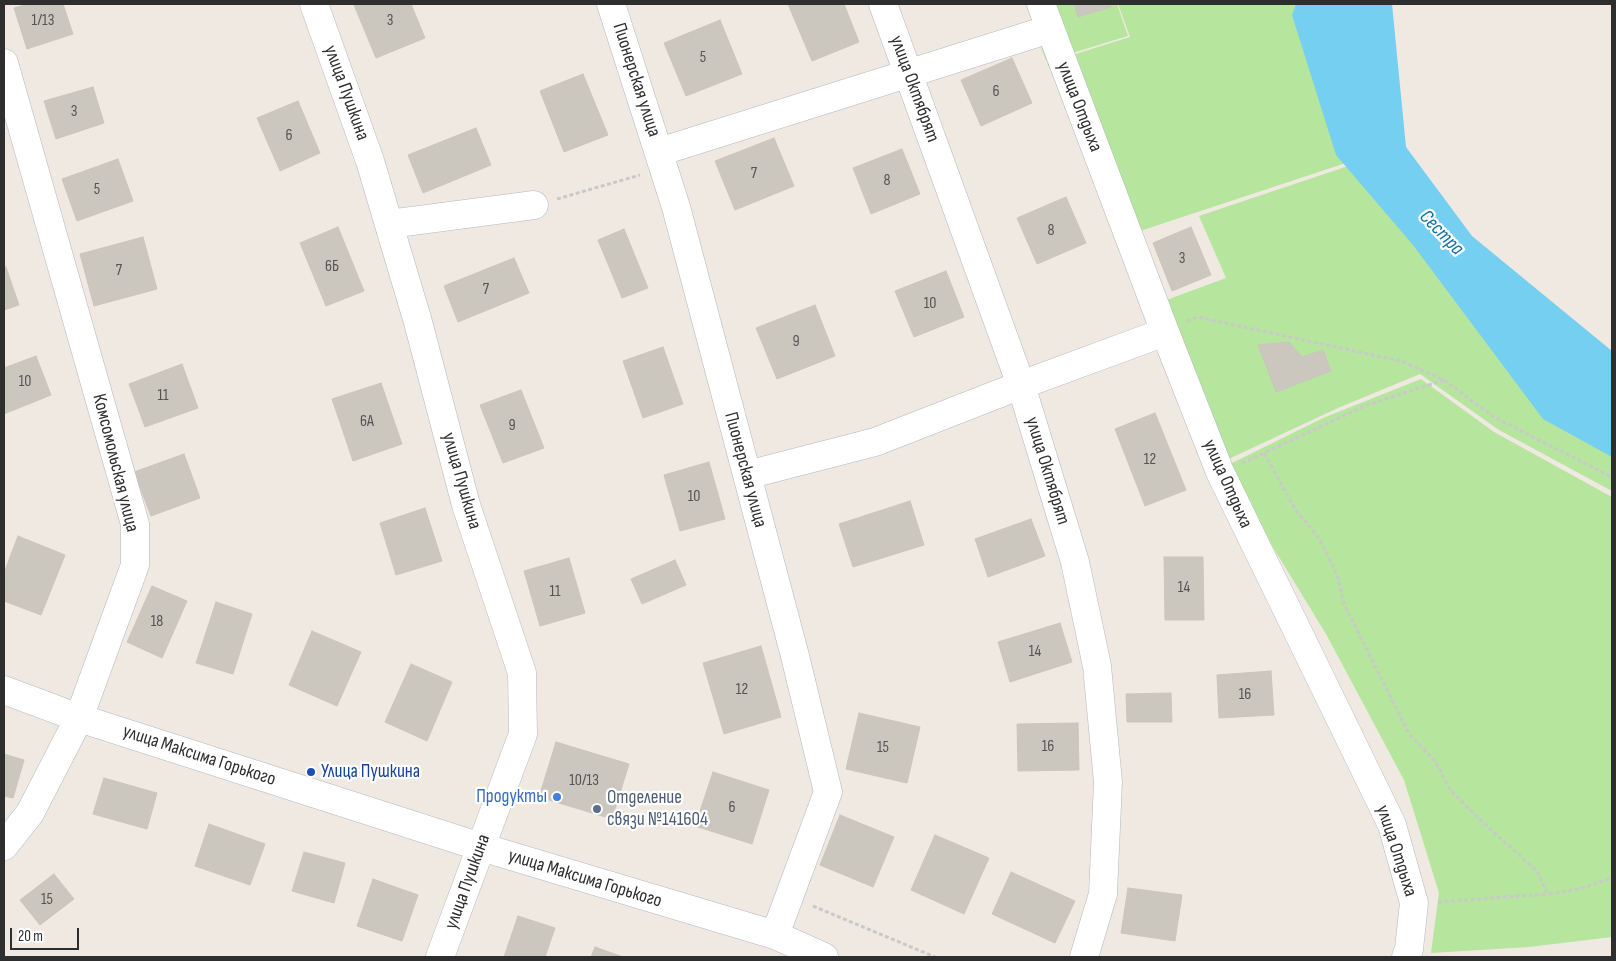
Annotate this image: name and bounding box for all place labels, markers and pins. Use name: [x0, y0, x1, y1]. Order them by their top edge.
place label: Улица Пушкина: [321, 761, 420, 783]
marker: Улица Пушкина: [305, 766, 317, 778]
place label: Продукты: [476, 786, 547, 808]
place label: Отделение связи №141604: [607, 787, 708, 831]
marker: Продукты: [551, 791, 563, 803]
marker: Отделение связи №141604: [591, 803, 603, 815]

